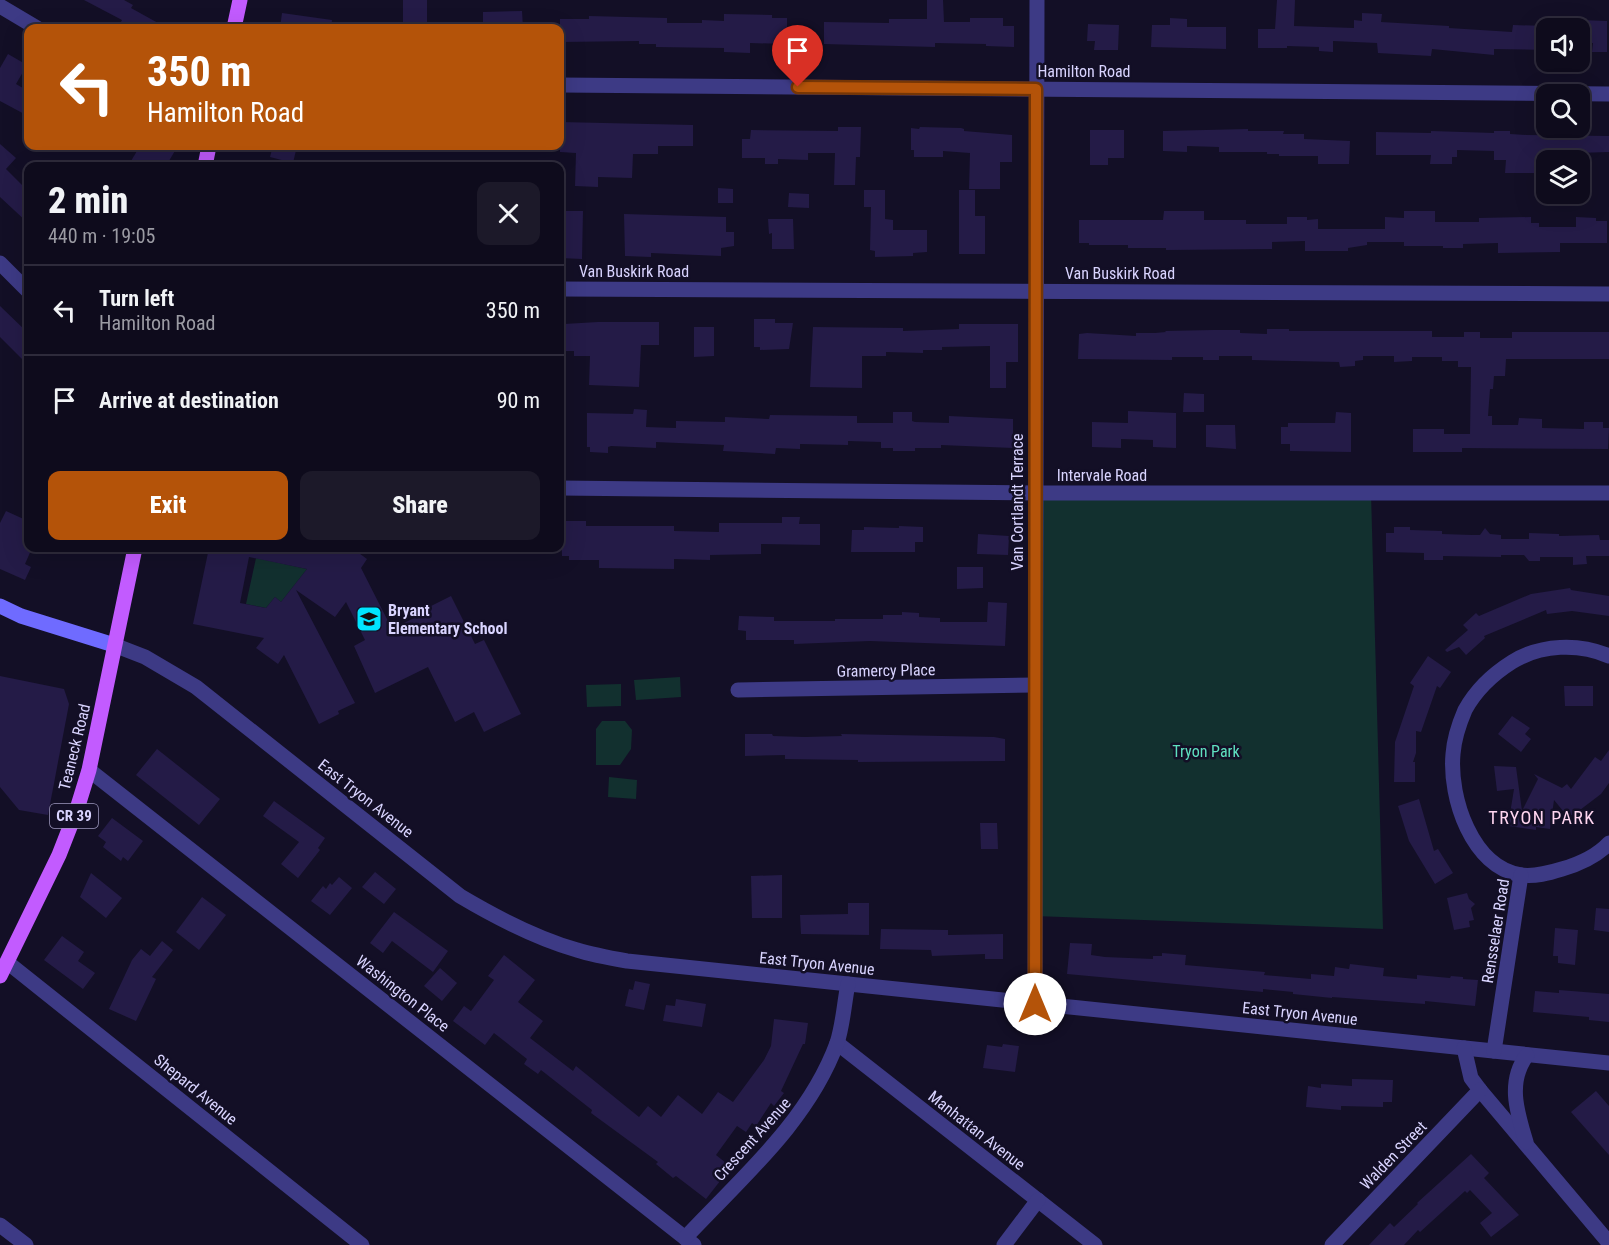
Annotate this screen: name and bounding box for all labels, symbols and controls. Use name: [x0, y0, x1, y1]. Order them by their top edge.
map controls: [1536, 18, 1590, 204]
button: sound: [1536, 18, 1590, 72]
pin: [772, 25, 823, 87]
icon: arrive: [781, 34, 814, 67]
text: 350 m: [147, 47, 252, 96]
icon: left: [48, 48, 126, 126]
street label: Hamilton Road: [1037, 62, 1131, 81]
button: search: [1536, 84, 1590, 138]
text: Hamilton Road: [147, 97, 304, 129]
button: layers: [1536, 150, 1590, 204]
text: 2 min: [48, 180, 128, 222]
button: close: [477, 182, 540, 245]
text: 440 m · 19:05: [48, 224, 155, 248]
street label: Van Buskirk Road: [579, 262, 689, 281]
street label: Van Buskirk Road: [1065, 264, 1175, 283]
text: Turn left: [99, 286, 174, 311]
icon: left: [48, 294, 81, 327]
text: 350 m: [486, 298, 540, 323]
text: Hamilton Road: [99, 311, 215, 335]
icon: arrive: [48, 384, 81, 417]
text: Arrive at destination: [99, 388, 279, 413]
text: 90 m: [497, 388, 540, 413]
street label: Van Cortlandt Terrace: [1008, 434, 1027, 570]
street label: Intervale Road: [1057, 466, 1147, 485]
button: Exit: [48, 471, 288, 540]
button: Share: [300, 471, 540, 540]
place label: Bryant Elementary School: [388, 601, 507, 638]
school or university icon: Bryant Elementary School: [354, 604, 384, 634]
street label: Gramercy Place: [836, 660, 936, 681]
street label: Teaneck Road: [55, 702, 94, 792]
park label: Tryon Park: [1172, 742, 1240, 761]
street label: East Tryon Avenue: [314, 755, 417, 842]
road number: CR 39: [50, 804, 98, 828]
district label: TRYON PARK: [1488, 807, 1596, 828]
street label: Rensselaer Road: [1478, 878, 1513, 985]
street label: East Tryon Avenue: [758, 948, 876, 979]
street label: Washington Place: [352, 951, 453, 1036]
position arrow: [1003, 972, 1067, 1036]
street label: East Tryon Avenue: [1241, 998, 1359, 1029]
street label: Shepard Avenue: [150, 1050, 241, 1129]
street label: Manhattan Avenue: [925, 1087, 1029, 1174]
street label: Crescent Avenue: [710, 1094, 795, 1185]
street label: Walden Street: [1356, 1117, 1431, 1193]

